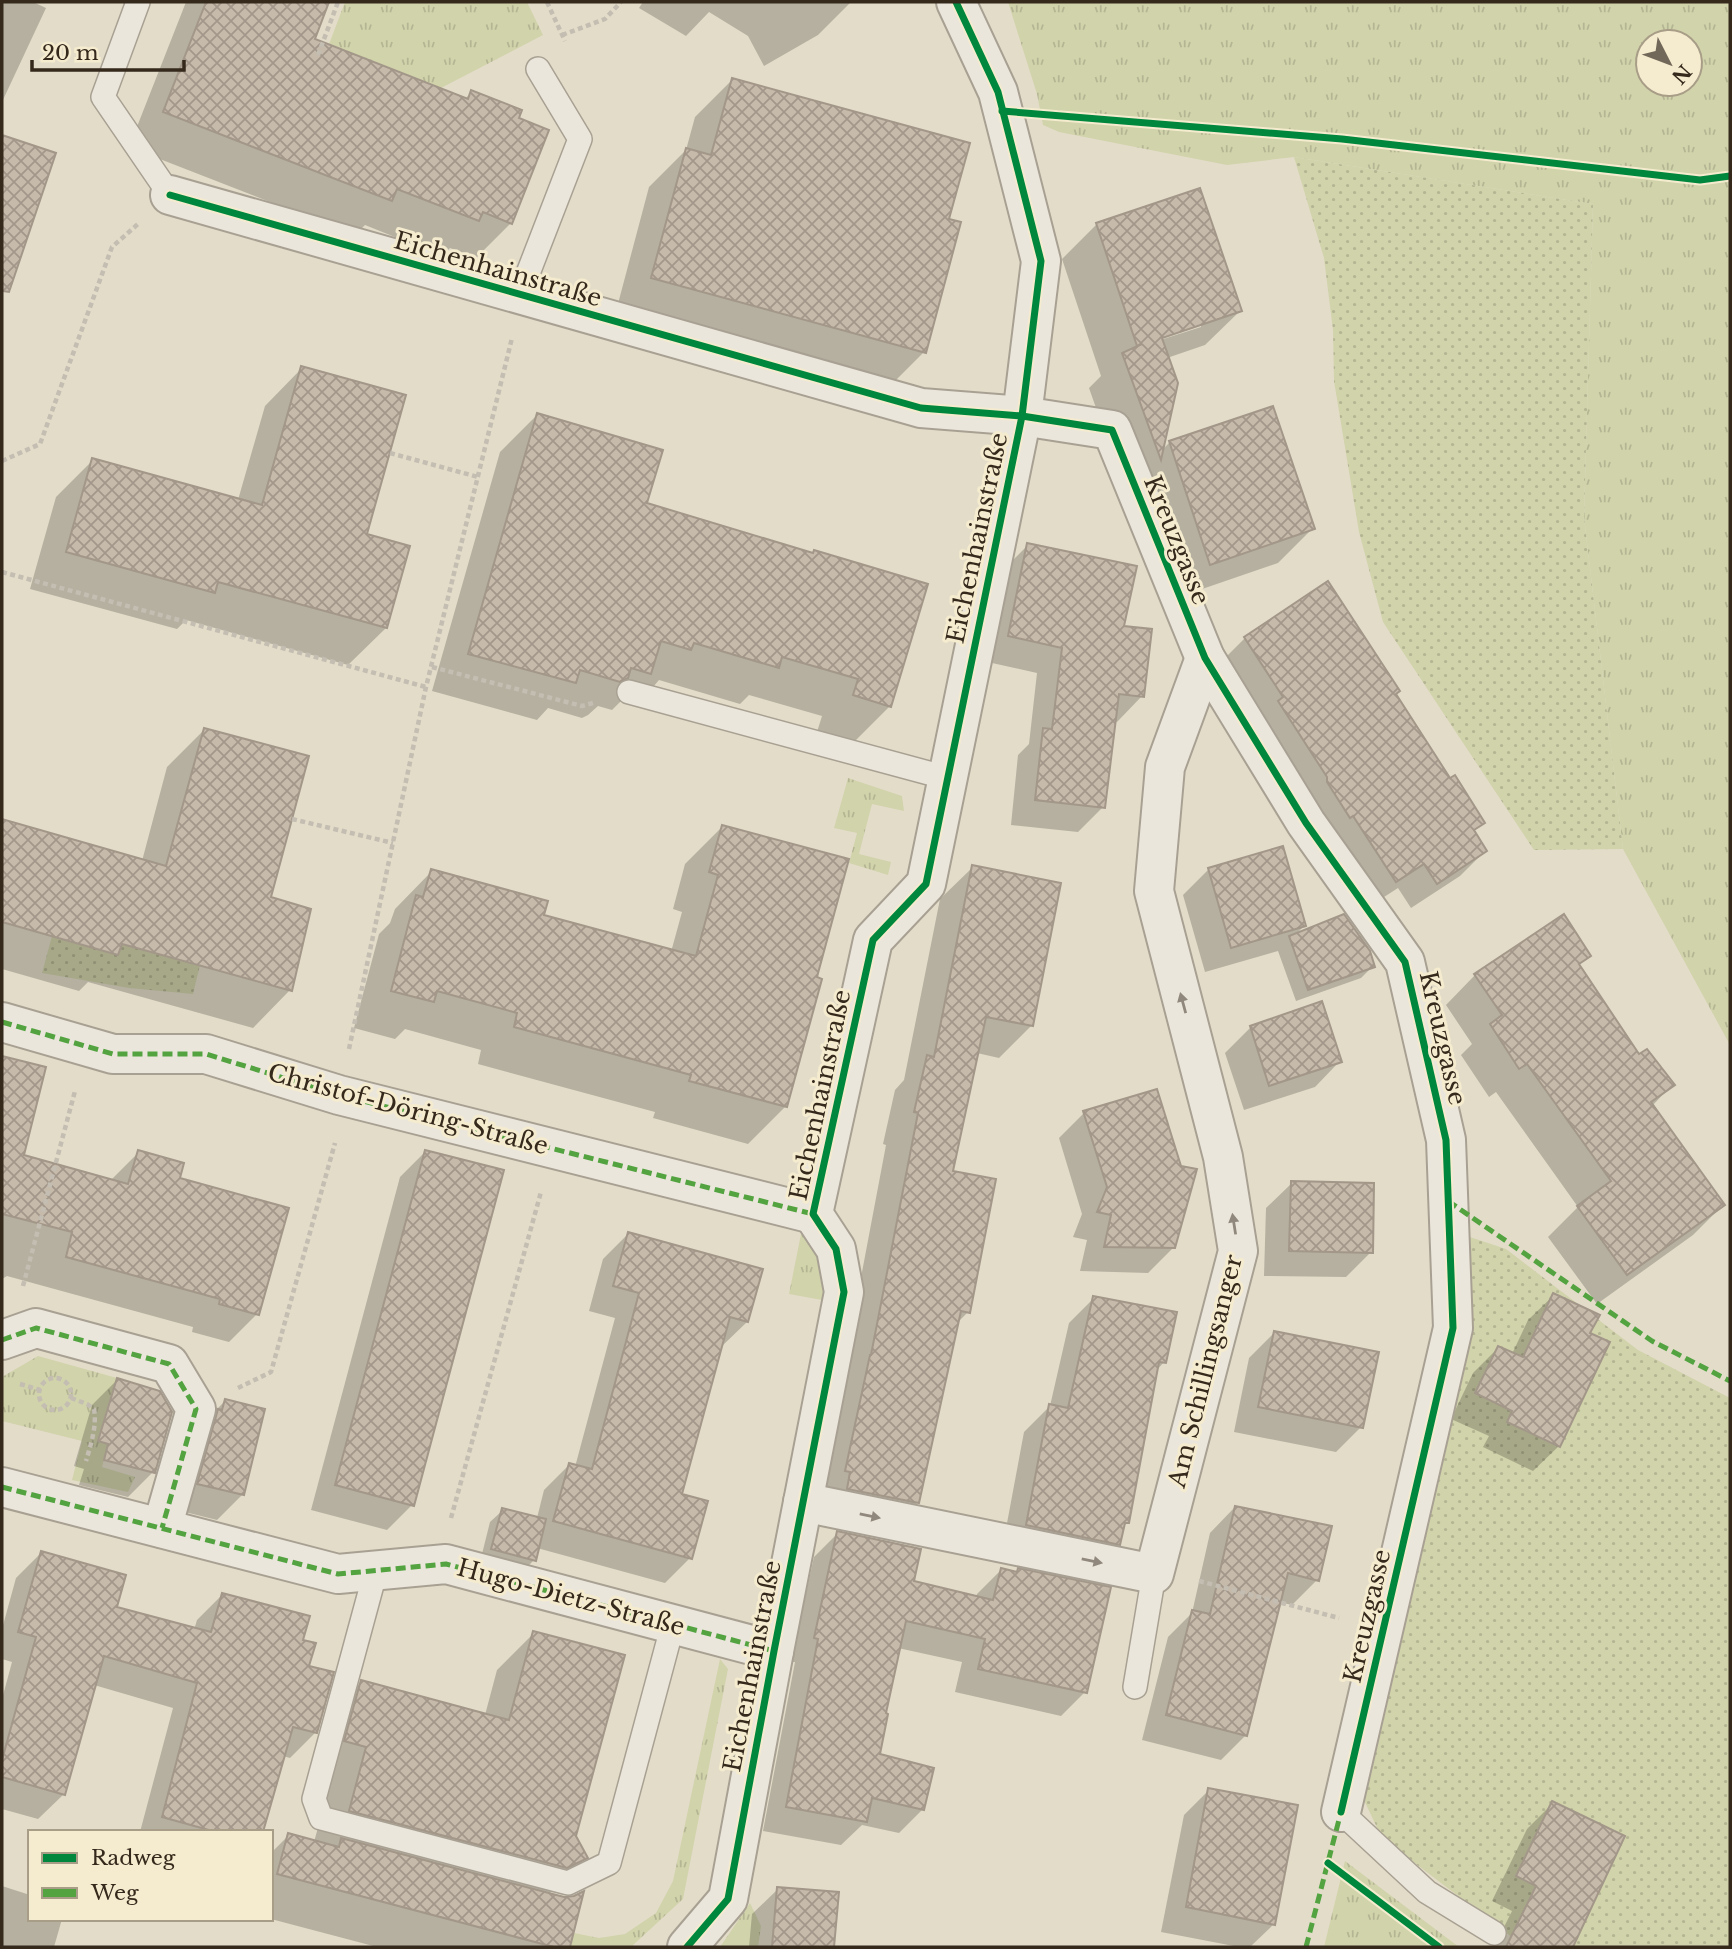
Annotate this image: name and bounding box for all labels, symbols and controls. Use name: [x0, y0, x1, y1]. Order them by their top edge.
scale bar: [32, 28, 184, 72]
north arrow: [1634, 28, 1704, 98]
text: 20 m: [42, 40, 99, 66]
text: N: [1667, 60, 1696, 88]
street label: Eichenhainstraße: [391, 225, 605, 313]
street label: Eichenhainstraße: [941, 430, 1013, 646]
street label: Kreuzgasse: [1138, 471, 1216, 609]
street label: Kreuzgasse: [1414, 968, 1472, 1108]
street label: Eichenhainstraße: [784, 987, 856, 1203]
one-way arrow: [1177, 991, 1188, 1013]
street label: Christof-Döring-Straße: [265, 1058, 551, 1160]
one-way arrow: [1228, 1213, 1239, 1235]
street label: Am Schillingsanger: [1162, 1251, 1248, 1491]
one-way arrow: [859, 1510, 881, 1521]
street label: Kreuzgasse: [1338, 1546, 1396, 1686]
street label: Hugo-Dietz-Straße: [454, 1553, 688, 1641]
one-way arrow: [1081, 1556, 1103, 1567]
street label: Eichenhainstraße: [717, 1558, 787, 1774]
legend: [28, 1830, 273, 1921]
text: Radweg: [91, 1845, 176, 1871]
text: Weg: [90, 1880, 139, 1906]

